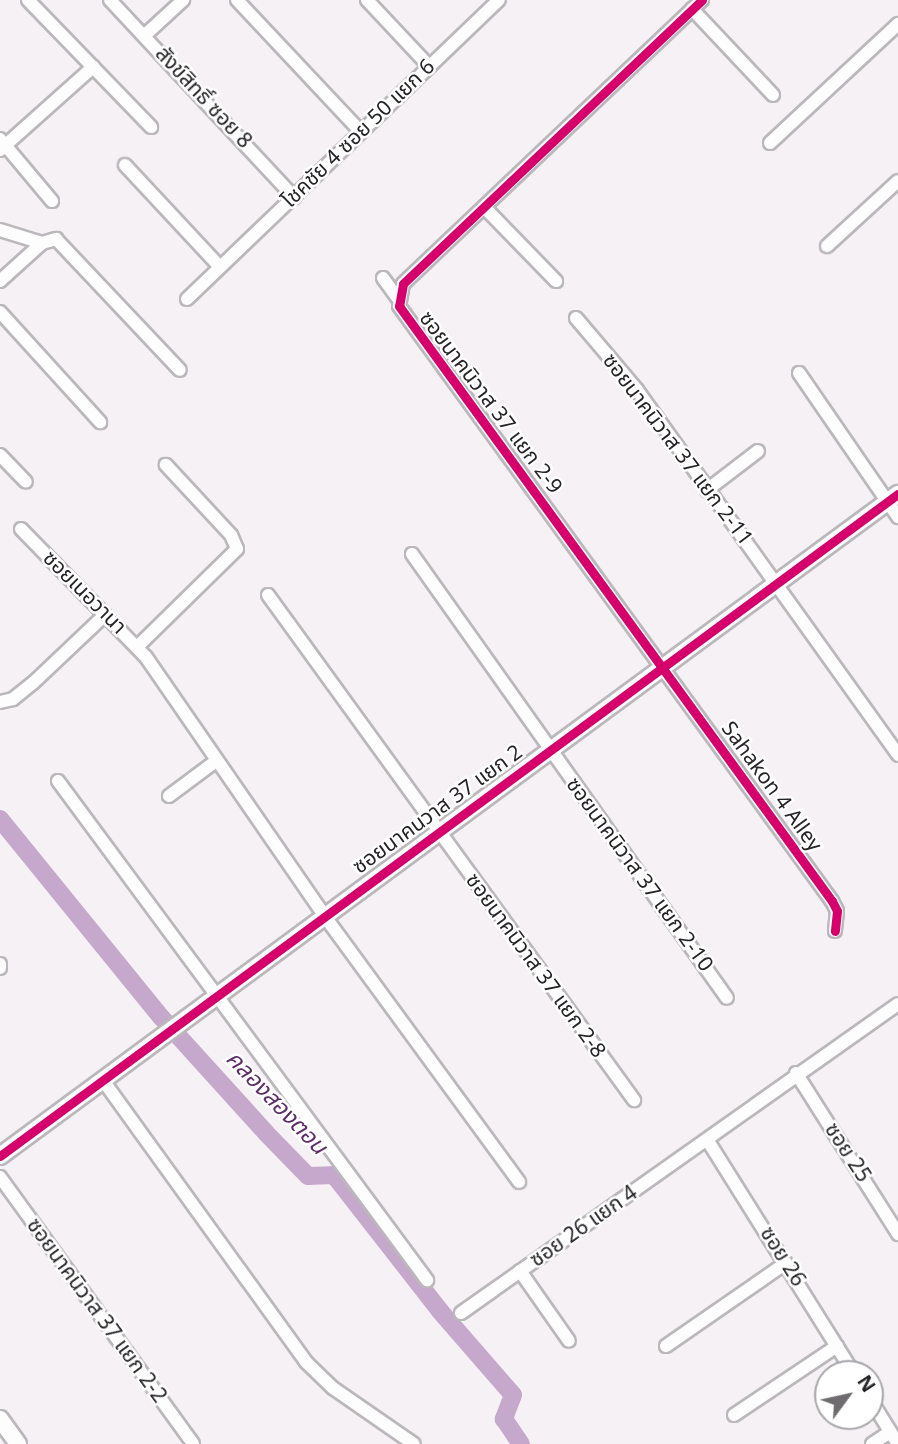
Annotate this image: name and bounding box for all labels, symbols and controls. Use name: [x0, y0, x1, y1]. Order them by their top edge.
street label: สังข์สิทธิ์ ซอย 8: [149, 42, 257, 154]
street label: โชคชัย 4 ซอย 50 แยก 6: [277, 55, 441, 213]
street label: ซอยนาคนิวาส 37 แยก 2-9: [413, 307, 567, 499]
street label: ซอยนาคนิวาส 37 แยก 2-11: [597, 349, 757, 551]
street label: ซอยเนอวานา: [37, 546, 131, 640]
street label: Sahakon 4 Alley: [715, 717, 827, 857]
street label: ซอยนาคนวาส 37 แยก 2: [348, 740, 528, 880]
street label: ซอยนาคนิวาส 37 แยก 2-10: [560, 773, 718, 977]
street label: ซอยนาคนิวาส 37 แยก 2-8: [460, 869, 610, 1063]
water label: คลองสองตอน: [220, 1045, 332, 1161]
street label: ซอย 25: [819, 1119, 875, 1187]
street label: ซอย 26 แยก 4: [526, 1181, 642, 1273]
street label: ซอยนาคนิวาส 37 แยก 2-2: [21, 1214, 171, 1408]
street label: ซอย 26: [754, 1222, 810, 1292]
north arrow: [814, 1360, 884, 1430]
text: N: [849, 1370, 882, 1399]

